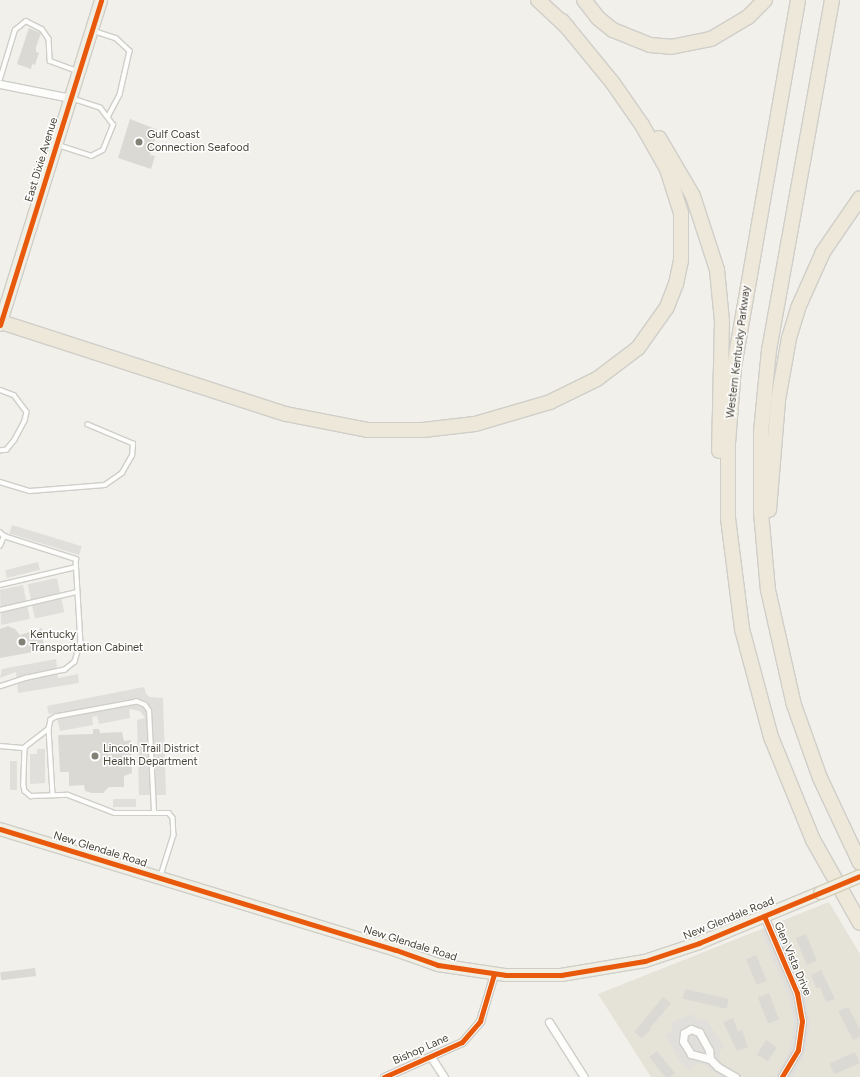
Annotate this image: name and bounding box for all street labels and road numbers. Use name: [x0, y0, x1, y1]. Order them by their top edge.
street label: East Dixie Avenue: [23, 116, 61, 204]
street label: Western Kentucky Parkway: [724, 285, 754, 419]
street label: New Glendale Road: [52, 829, 148, 871]
street label: New Glendale Road: [681, 895, 777, 943]
street label: Glen Vista Drive: [771, 920, 813, 998]
street label: New Glendale Road: [362, 923, 458, 965]
street label: Bishop Lane: [391, 1032, 451, 1068]

